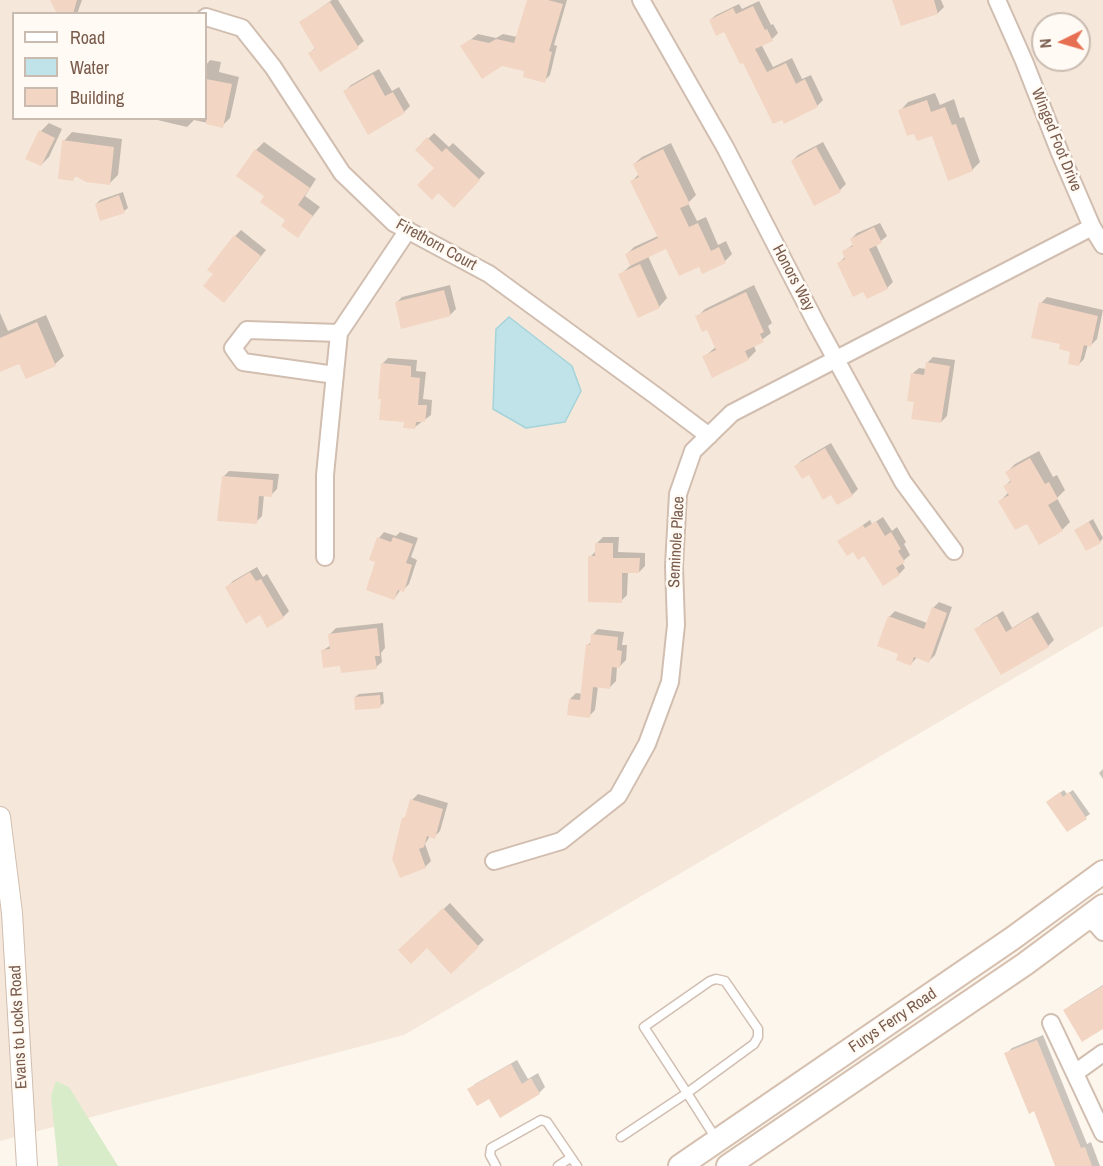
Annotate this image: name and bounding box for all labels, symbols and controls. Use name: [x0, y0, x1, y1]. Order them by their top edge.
legend: [12, 12, 207, 120]
north arrow: [1031, 12, 1091, 72]
text: Road: [70, 25, 105, 50]
text: N: [1034, 38, 1056, 49]
text: Water: [70, 55, 109, 80]
text: Building: [70, 85, 124, 110]
street label: Winged Foot Drive: [1027, 86, 1085, 194]
street label: Firethorn Court: [392, 215, 480, 275]
street label: Honors Way: [768, 242, 818, 314]
street label: Seminole Place: [665, 496, 689, 588]
street label: Evans to Locks Road: [6, 965, 32, 1089]
street label: Furys Ferry Road: [846, 985, 940, 1057]

